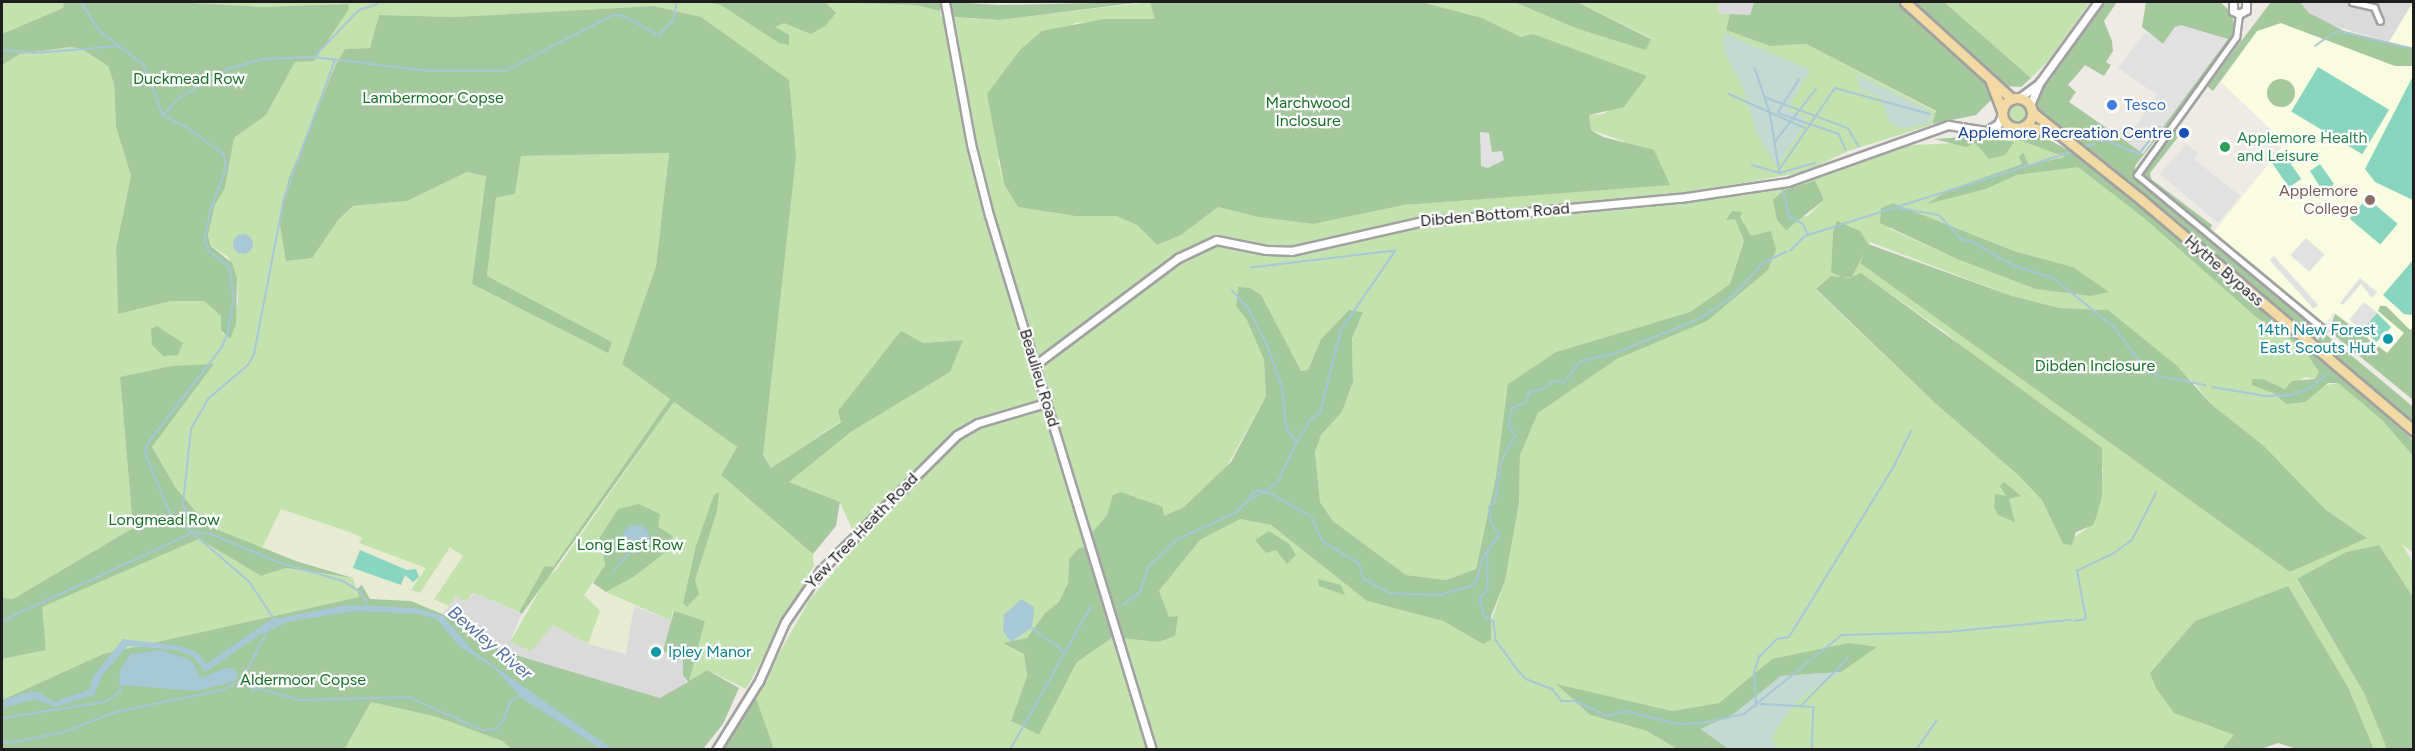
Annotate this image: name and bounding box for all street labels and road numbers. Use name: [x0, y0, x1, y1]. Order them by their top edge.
street label: Dibden Bottom Road: [1420, 199, 1570, 231]
street label: Hythe Bypass: [2180, 231, 2268, 311]
street label: Beaulieu Road: [1015, 327, 1063, 429]
street label: Yew Tree Heath Road: [802, 469, 922, 593]

